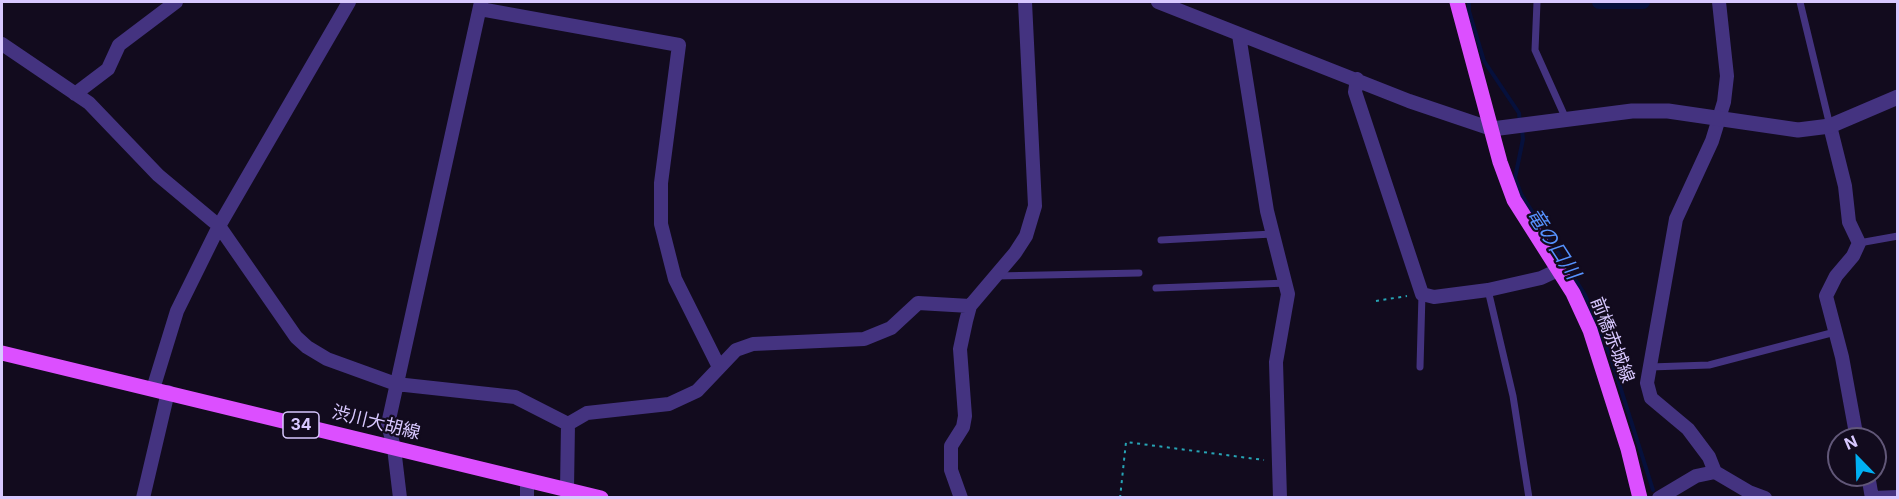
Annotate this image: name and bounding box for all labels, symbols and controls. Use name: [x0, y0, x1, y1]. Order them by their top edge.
water label: 竜の口川: [1521, 204, 1585, 284]
street label: 前橋赤城線: [1586, 294, 1638, 386]
street label: 渋川大胡線: [330, 402, 422, 444]
road number: 34: [283, 412, 319, 438]
north arrow: [1827, 427, 1887, 487]
text: N: [1841, 431, 1860, 454]

